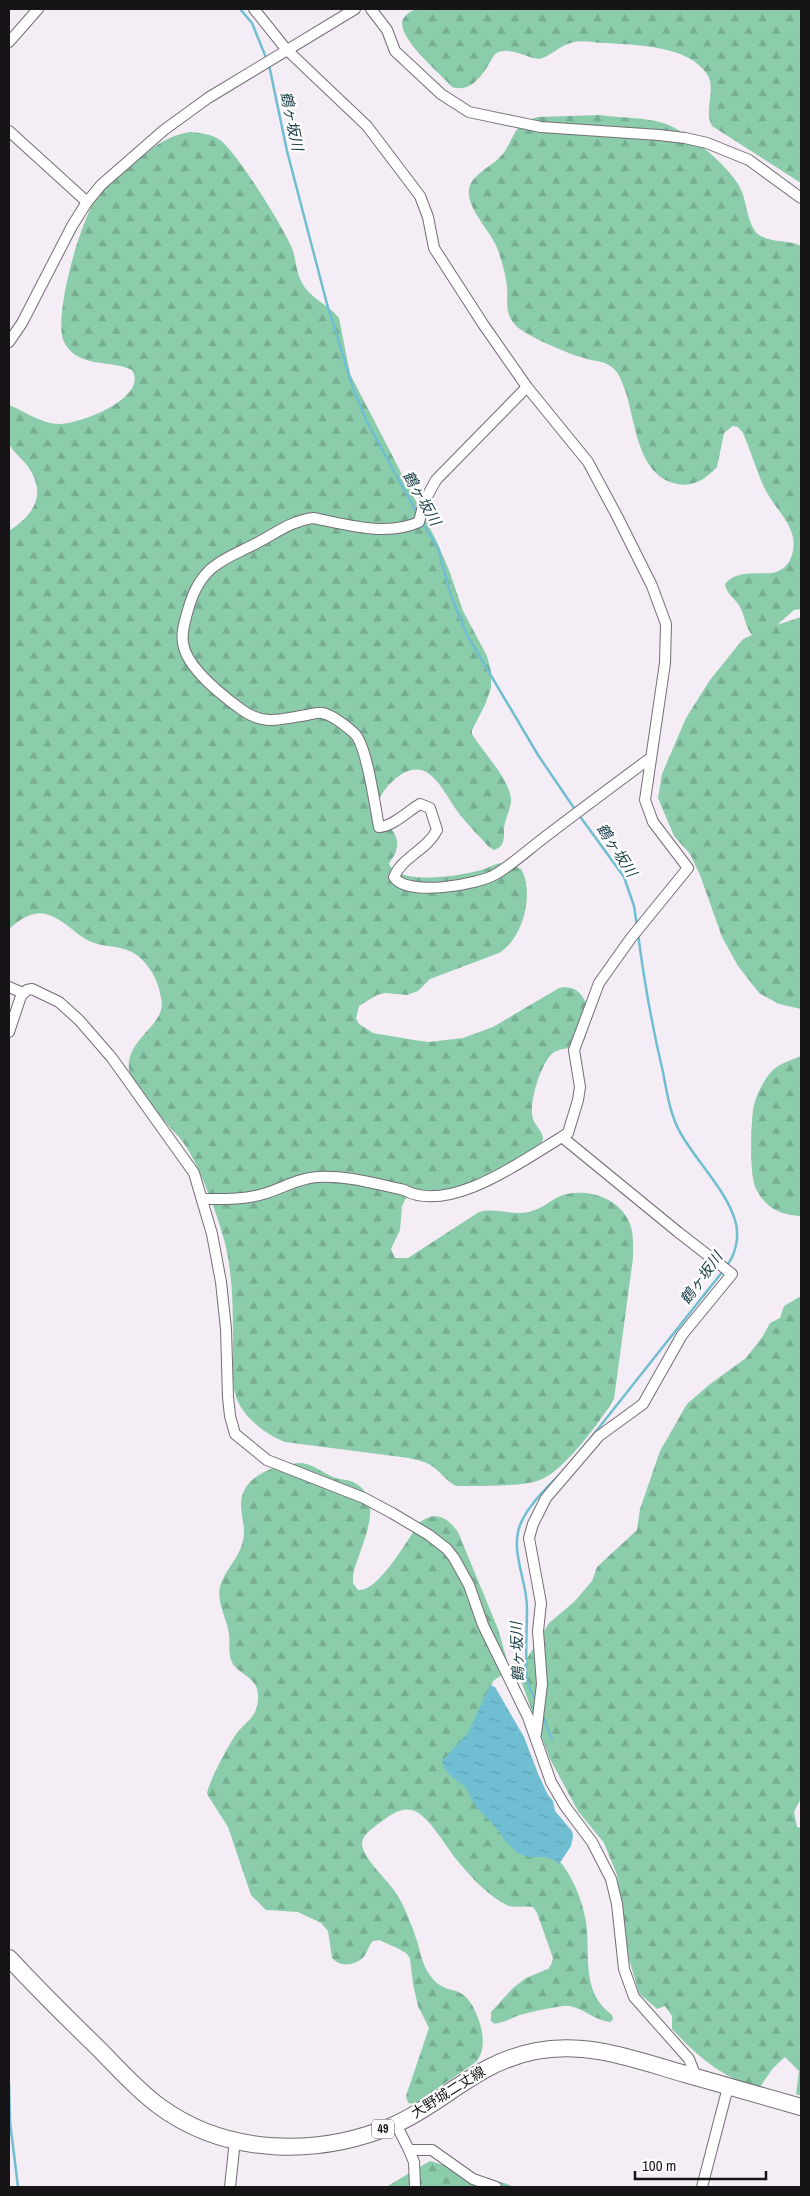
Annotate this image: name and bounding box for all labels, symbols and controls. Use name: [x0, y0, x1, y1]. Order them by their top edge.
water label: 鶴ヶ坂川: [275, 89, 309, 154]
water label: 鶴ヶ坂川: [398, 467, 447, 531]
water label: 鶴ヶ坂川: [592, 819, 643, 883]
water label: 鶴ヶ坂川: [675, 1246, 728, 1308]
water label: 鶴ヶ坂川: [505, 1620, 529, 1682]
street label: 大野城二丈線: [408, 2062, 488, 2122]
road number: 49: [372, 2120, 394, 2138]
scale bar: [635, 2148, 766, 2180]
text: 100 m: [642, 2155, 676, 2176]

